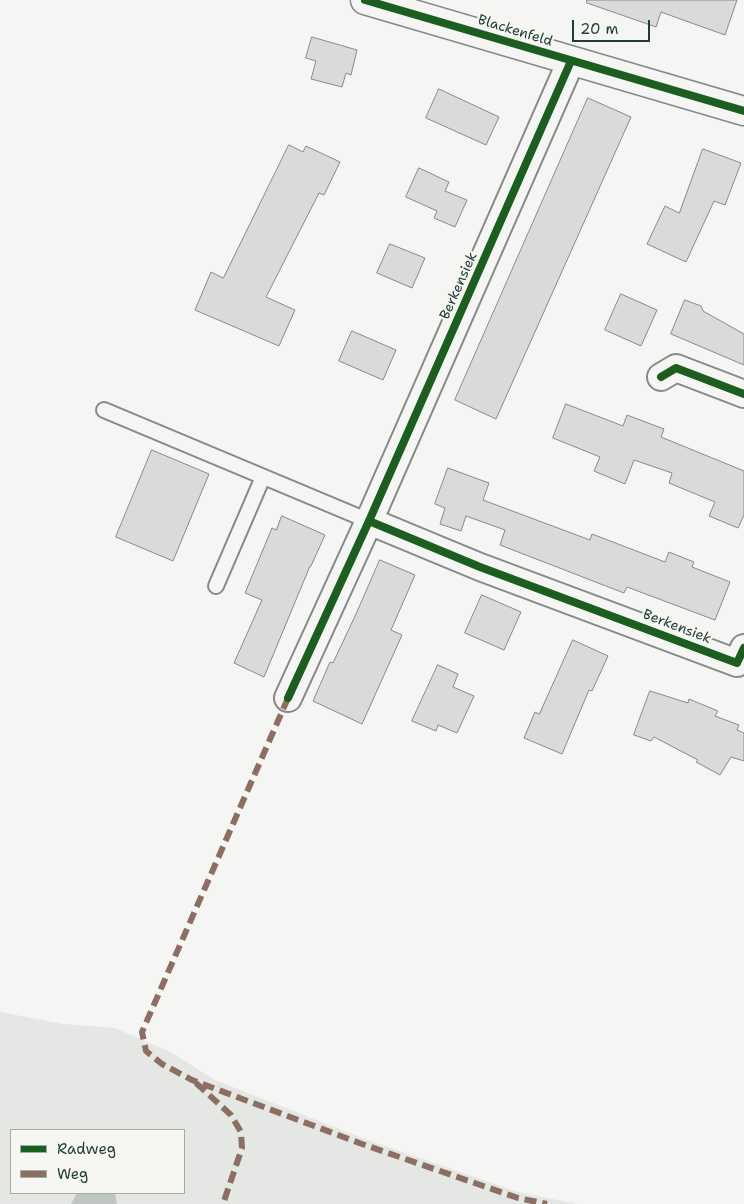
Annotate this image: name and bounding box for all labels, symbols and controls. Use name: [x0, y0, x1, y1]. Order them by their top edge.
scale bar: [574, 10, 652, 42]
street label: Blackenfeld: [476, 12, 554, 50]
text: 20 m: [580, 19, 619, 39]
street label: Berkensiek: [437, 250, 481, 322]
street label: Berkensiek: [640, 606, 714, 648]
legend: [10, 1129, 185, 1194]
text: Radweg: [57, 1139, 116, 1159]
text: Weg: [57, 1164, 88, 1184]

